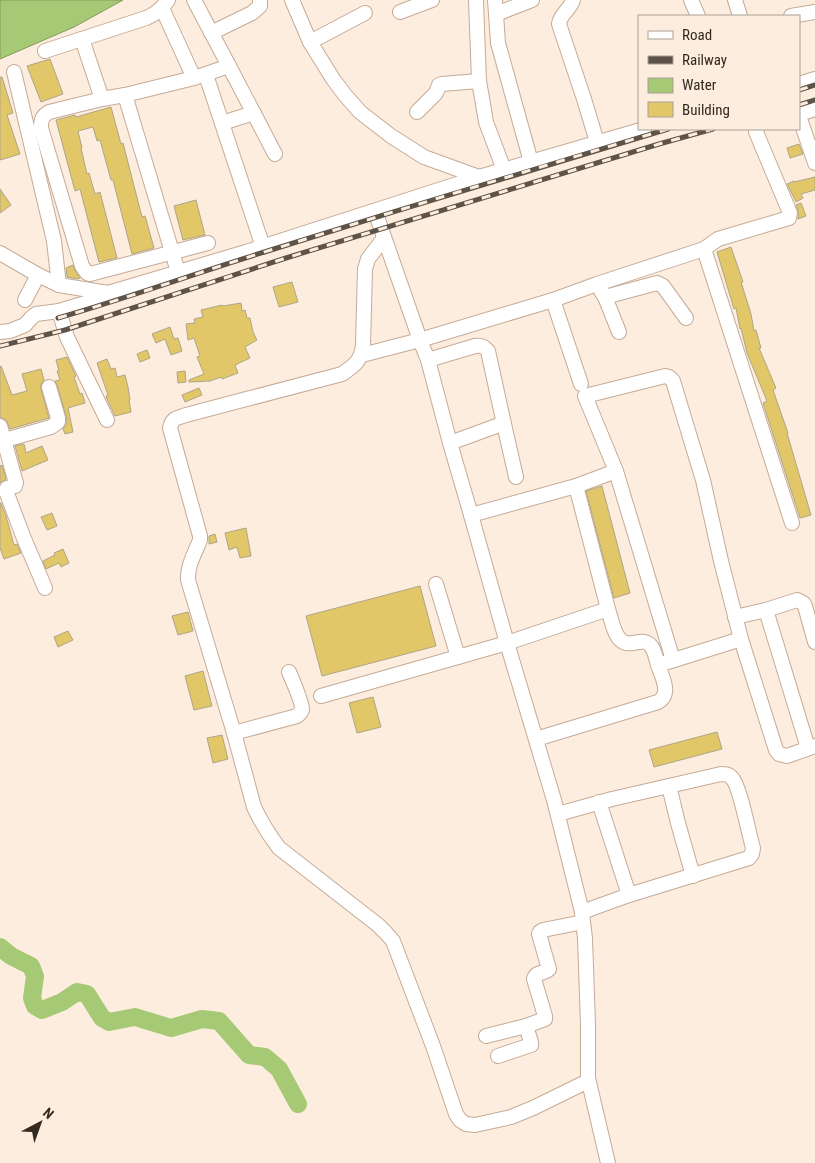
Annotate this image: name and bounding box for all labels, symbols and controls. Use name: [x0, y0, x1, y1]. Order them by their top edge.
legend: [638, 15, 800, 130]
text: Road: [682, 26, 712, 44]
text: Railway: [682, 51, 727, 69]
text: Water: [682, 76, 717, 94]
text: Building: [682, 101, 730, 119]
north arrow: [15, 1098, 65, 1148]
text: N: [40, 1104, 57, 1122]

